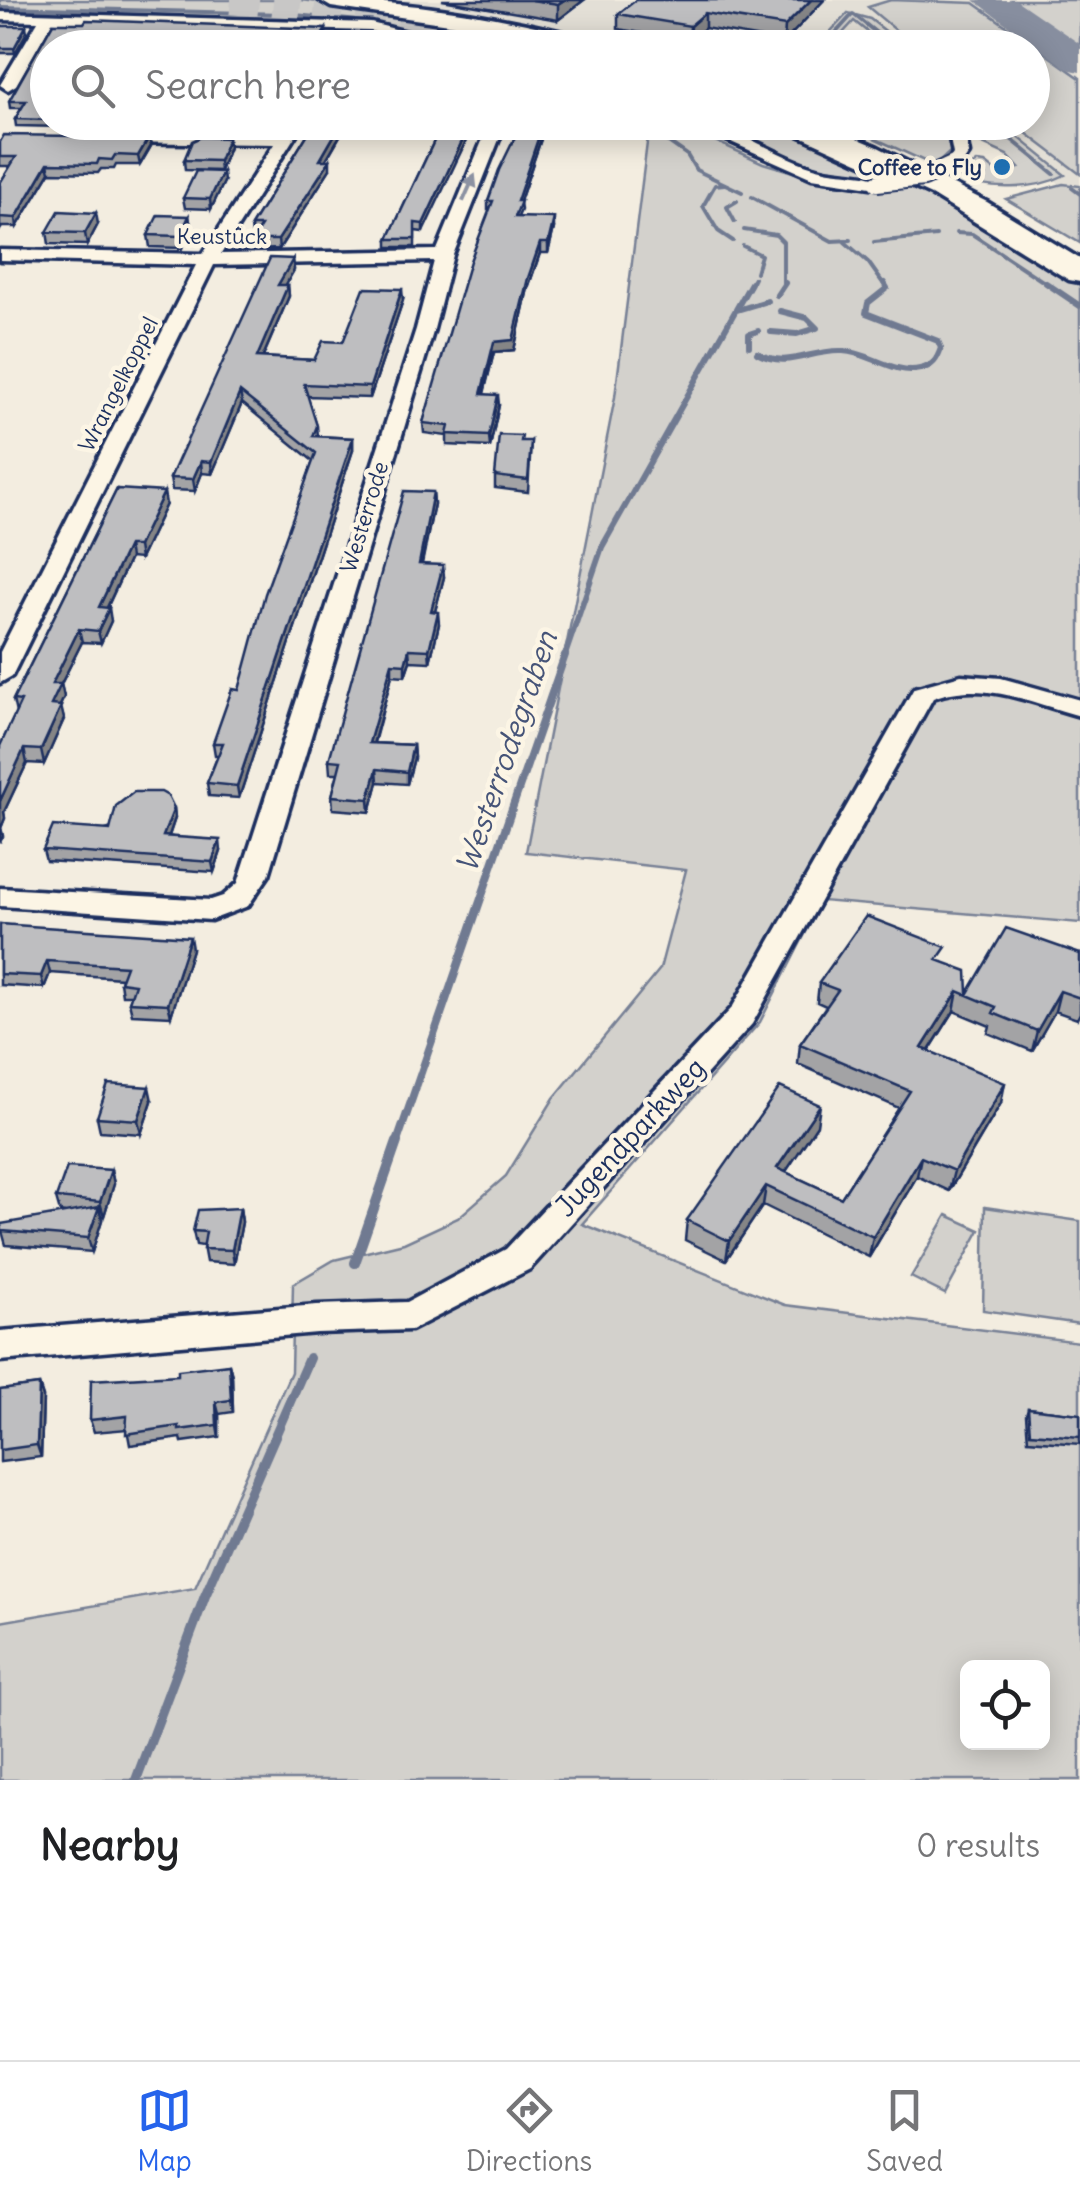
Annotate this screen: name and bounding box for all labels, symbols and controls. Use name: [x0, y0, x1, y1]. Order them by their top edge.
search box: [30, 30, 1050, 140]
icon: search: [65, 58, 120, 113]
text: Search here: [145, 62, 351, 109]
place label: Coffee to Fly: [858, 153, 982, 181]
marker: Coffee to Fly: [991, 156, 1013, 178]
one-way arrow: [461, 173, 477, 203]
street label: Keustück: [177, 222, 267, 250]
street label: Wrangelkoppel: [72, 312, 164, 456]
street label: Westerrode: [334, 458, 394, 576]
water label: Westerrodegraben: [447, 626, 565, 877]
street label: Jugendparkweg: [547, 1050, 713, 1224]
map controls: [960, 1660, 1050, 1750]
button: locate: [960, 1660, 1050, 1750]
text: Nearby: [40, 1819, 179, 1871]
text: 0 results: [916, 1825, 1040, 1866]
tab: Map: [137, 2083, 192, 2179]
tab: Directions: [466, 2083, 592, 2179]
tab: Saved: [866, 2083, 943, 2179]

